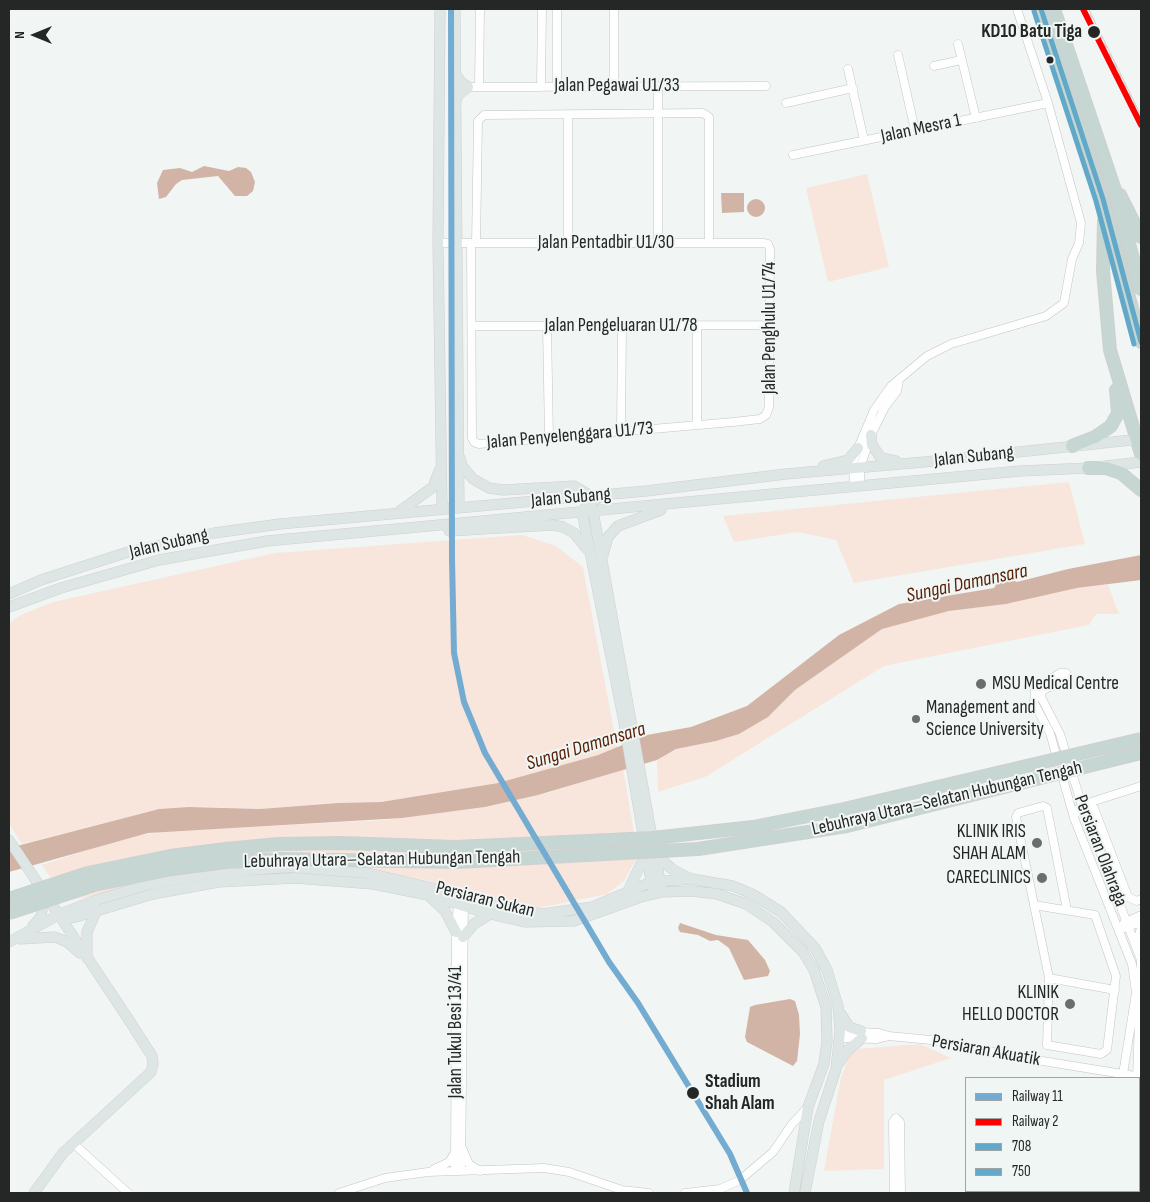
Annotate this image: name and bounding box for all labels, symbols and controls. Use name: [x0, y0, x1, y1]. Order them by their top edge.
north arrow: [10, 10, 60, 60]
place label: KD10 Batu Tiga: [981, 21, 1082, 43]
marker: KD10 Batu Tiga: [1086, 24, 1102, 40]
text: N: [11, 31, 28, 39]
unlabelled marker: [1045, 55, 1055, 65]
street label: Jalan Pegawai U1/33: [554, 75, 680, 97]
street label: Jalan Mesra 1: [879, 109, 963, 149]
street label: Jalan Pentadbir U1/30: [538, 232, 674, 254]
street label: Jalan Penghulu U1/74: [759, 262, 781, 394]
street label: Jalan Pengeluaran U1/78: [544, 315, 698, 337]
street label: Jalan Penyelenggara U1/73: [486, 417, 654, 455]
street label: Jalan Subang: [933, 441, 1015, 473]
street label: Jalan Subang: [530, 483, 612, 513]
street label: Jalan Subang: [127, 524, 211, 564]
water label: Sungai Damansara: [904, 559, 1030, 609]
place label: MSU Medical Centre: [992, 673, 1119, 695]
marker: MSU Medical Centre: [974, 677, 988, 691]
place label: Management and Science University: [926, 697, 1044, 741]
marker: Management and Science University: [910, 713, 922, 725]
water label: Sungai Damansara: [524, 717, 648, 777]
street label: Lebuhraya Utara–Selatan Hubungan Tengah: [810, 757, 1084, 841]
street label: Persiaran Olahraga: [1068, 792, 1132, 910]
place label: KLINIK IRIS SHAH ALAM: [953, 821, 1026, 865]
marker: KLINIK IRIS SHAH ALAM: [1030, 836, 1044, 850]
street label: Lebuhraya Utara–Selatan Hubungan Tengah: [244, 846, 520, 874]
place label: CARECLINICS: [946, 867, 1031, 889]
marker: CARECLINICS: [1035, 871, 1049, 885]
street label: Persiaran Sukan: [433, 877, 537, 923]
street label: Jalan Tukul Besi 13/41: [445, 966, 467, 1098]
place label: KLINIK HELLO DOCTOR: [962, 982, 1059, 1026]
marker: KLINIK HELLO DOCTOR: [1063, 997, 1077, 1011]
street label: Persiaran Akuatik: [930, 1030, 1042, 1072]
place label: Stadium Shah Alam: [705, 1071, 775, 1115]
legend: [965, 1077, 1140, 1192]
marker: Stadium Shah Alam: [685, 1085, 701, 1101]
text: Railway 11: [1012, 1087, 1063, 1106]
text: Railway 2: [1012, 1112, 1058, 1131]
text: 708: [1012, 1137, 1031, 1156]
text: 750: [1012, 1162, 1031, 1181]

